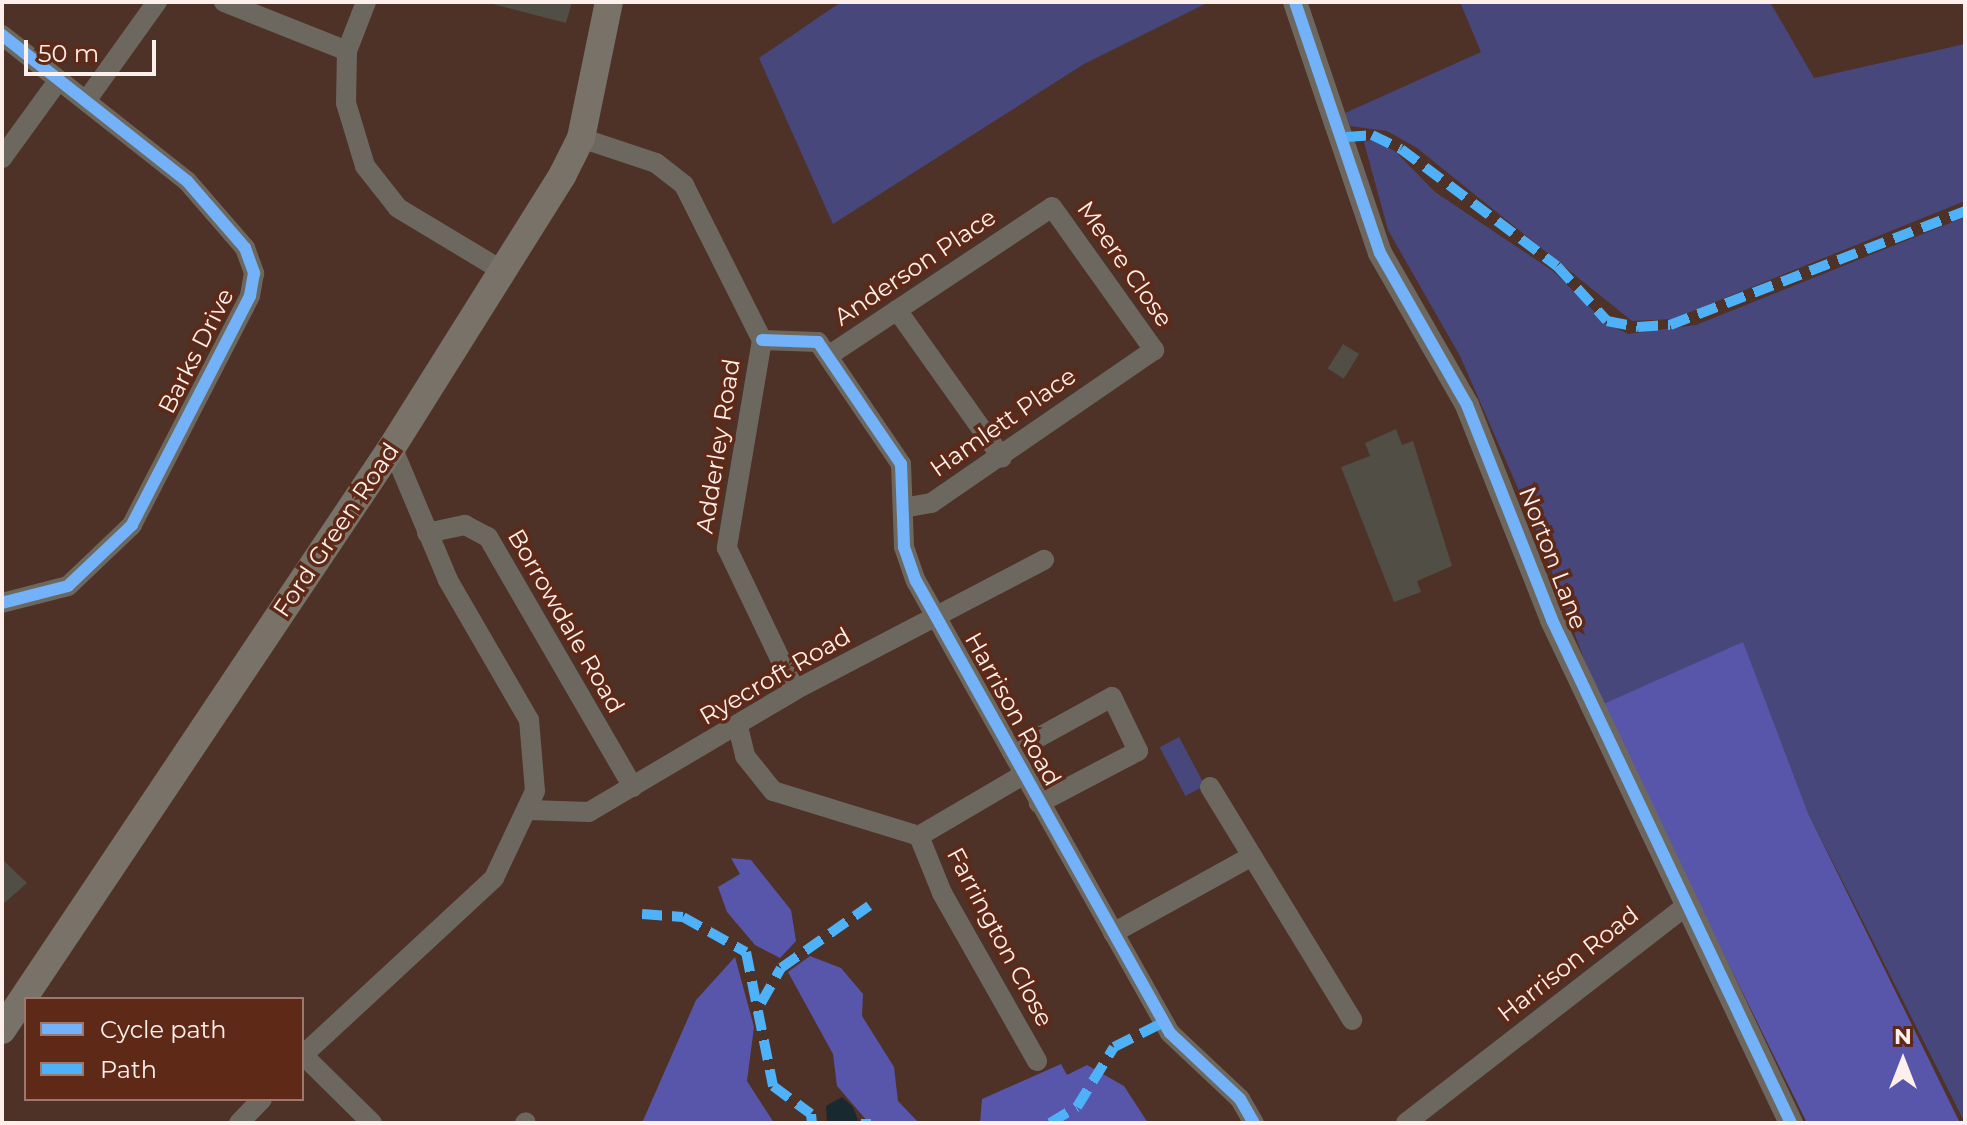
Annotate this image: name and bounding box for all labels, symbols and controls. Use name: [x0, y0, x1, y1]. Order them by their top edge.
scale bar: [28, 24, 160, 74]
text: 50 m: [38, 39, 99, 68]
street label: Meere Close: [1071, 196, 1179, 332]
street label: Anderson Place: [829, 202, 1001, 332]
street label: Barks Drive: [152, 284, 240, 418]
street label: Adderley Road: [690, 357, 746, 535]
street label: Hamlett Place: [925, 361, 1081, 483]
street label: Ford Green Road: [267, 437, 405, 623]
street label: Norton Lane: [1513, 483, 1593, 633]
street label: Borrowdale Road: [502, 524, 630, 718]
street label: Ryecroft Road: [694, 621, 856, 731]
street label: Harrison Road: [959, 627, 1067, 791]
street label: Farrington Close: [941, 843, 1059, 1031]
street label: Harrison Road: [1492, 900, 1644, 1028]
legend: [24, 997, 304, 1101]
text: Cycle path: [100, 1015, 227, 1044]
north arrow: [1863, 1021, 1943, 1101]
text: N: [1894, 1023, 1912, 1050]
text: Path: [100, 1055, 157, 1084]

